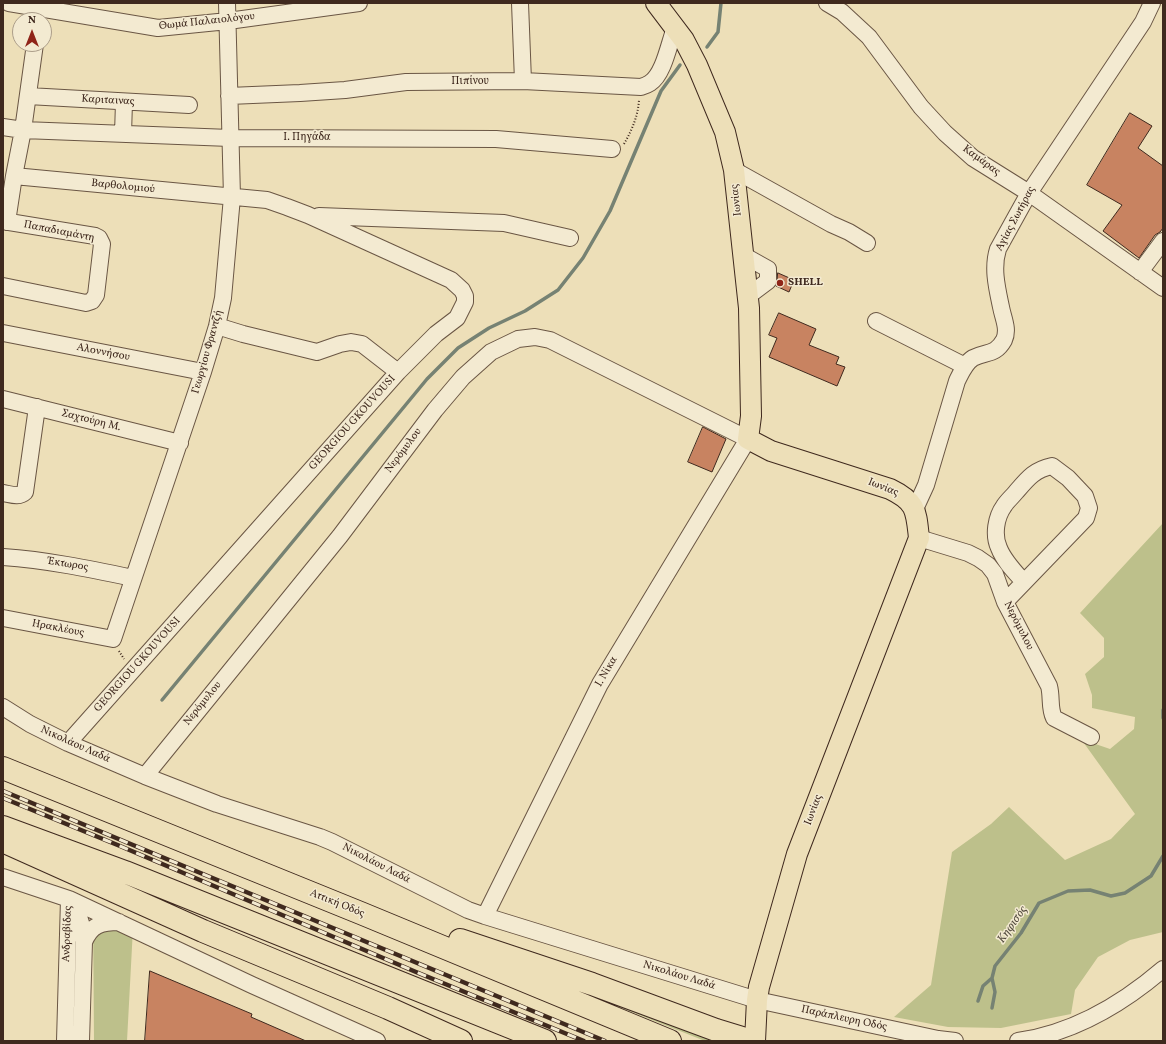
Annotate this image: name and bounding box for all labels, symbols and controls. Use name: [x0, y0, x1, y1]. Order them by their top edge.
street label: Θωμά Παλαιολόγου: [158, 10, 256, 34]
north arrow: [12, 12, 52, 52]
text: N: [28, 13, 36, 28]
street label: Πιπίνου: [451, 75, 489, 89]
street label: Καριταινας: [81, 93, 135, 109]
street label: Ι. Πηγάδα: [283, 131, 331, 145]
street label: Καμάρας: [959, 143, 1003, 179]
street label: Βαρθολομιού: [91, 177, 155, 197]
street label: Ιωνίας: [729, 183, 745, 217]
street label: Αγίας Σωτήρας: [993, 184, 1039, 254]
street label: Παπαδιαμάντη: [22, 219, 96, 245]
place label: SHELL: [788, 276, 823, 290]
marker: SHELL: [775, 278, 785, 288]
street label: Γεωργίου Φραντζή: [190, 309, 226, 395]
street label: Αλοννήσου: [75, 341, 131, 365]
street label: GEORGIOU GKOUVOUSI: [307, 373, 399, 473]
street label: Σαχτούρη Μ.: [60, 407, 122, 435]
street label: Νερόμυλου: [383, 426, 425, 476]
street label: Ιωνίας: [866, 476, 900, 500]
street label: Έκτωρος: [47, 555, 89, 575]
street label: Νερόμυλου: [1000, 599, 1036, 653]
street label: GEORGIOU GKOUVOUSI: [92, 615, 184, 715]
street label: Ηρακλέους: [31, 617, 85, 641]
street label: Ι. Νίκα: [593, 654, 621, 690]
street label: Νερόμυλου: [181, 679, 225, 729]
street label: Νικολάου Λαδά: [38, 724, 112, 766]
street label: Ιωνίας: [802, 793, 826, 827]
street label: Νικολάου Λαδά: [340, 841, 412, 887]
street label: Αττική Οδός: [308, 887, 366, 921]
water label: Κηφισός: [995, 904, 1031, 946]
street label: Ανδραβίδας: [60, 905, 76, 963]
street label: Νικολάου Λαδά: [641, 959, 717, 993]
street label: Παράπλευρη Οδός: [800, 1003, 888, 1035]

